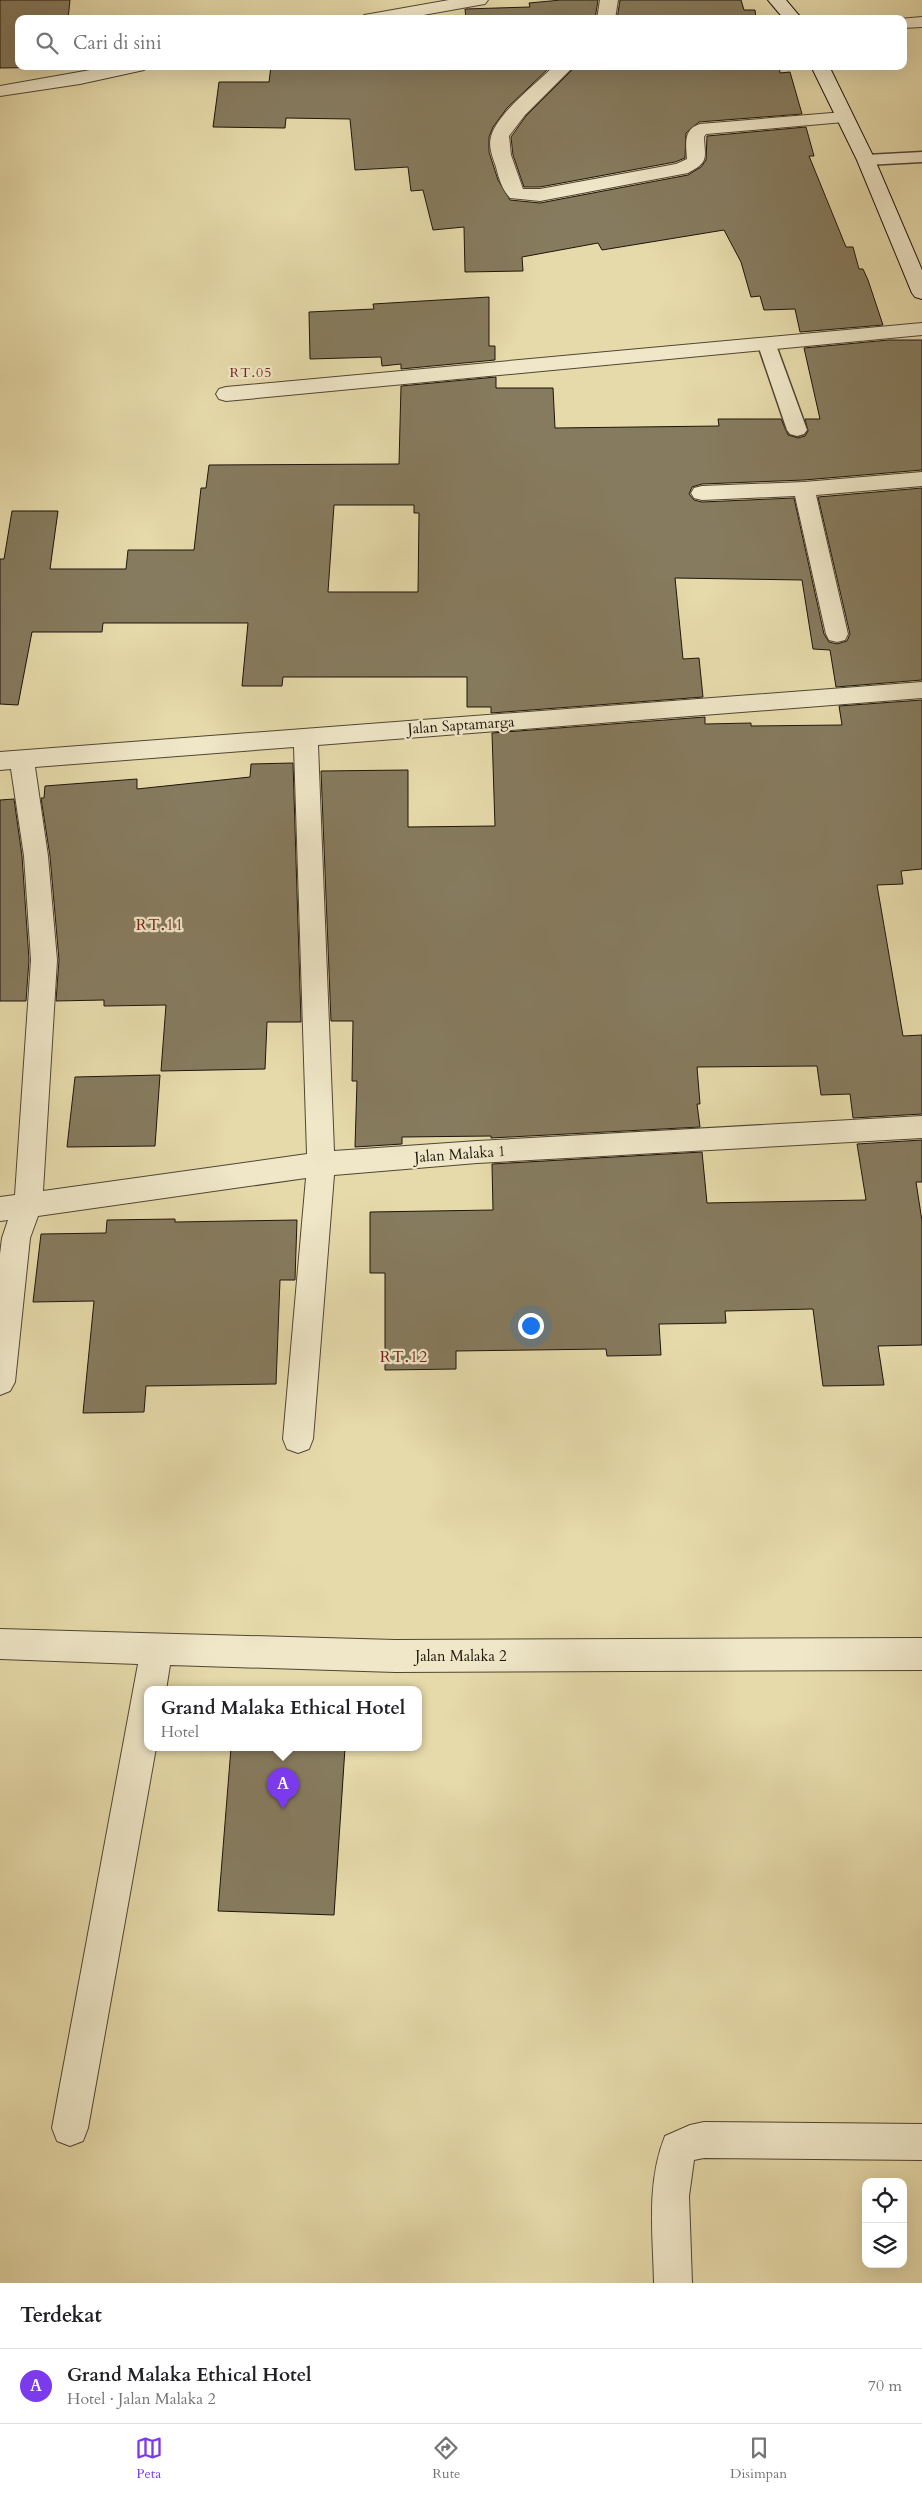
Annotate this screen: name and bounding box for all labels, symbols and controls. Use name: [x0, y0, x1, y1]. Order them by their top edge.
search box: [15, 15, 907, 70]
icon: search: [33, 29, 61, 57]
text: Cari di sini: [73, 30, 162, 56]
district label: RT.05: [230, 363, 272, 382]
street label: Jalan Saptamarga: [405, 711, 516, 739]
district label: RT.11: [136, 914, 184, 936]
street label: Jalan Malaka 1: [412, 1141, 506, 1167]
your location: [518, 1313, 544, 1339]
district label: RT.12: [380, 1346, 428, 1368]
street label: Jalan Malaka 2: [413, 1646, 507, 1666]
popup: [144, 1686, 422, 1751]
text: Grand Malaka Ethical Hotel: [161, 1695, 405, 1721]
text: Hotel: [161, 1721, 199, 1743]
pin: A: [267, 1768, 299, 1809]
map controls: [862, 2178, 907, 2268]
button: locate: [862, 2178, 907, 2223]
button: layers: [862, 2223, 907, 2268]
text: Terdekat: [20, 2301, 102, 2330]
text: Grand Malaka Ethical Hotel: [67, 2362, 312, 2388]
text: A: [30, 2375, 42, 2397]
text: 70 m: [868, 2375, 902, 2397]
text: Hotel · Jalan Malaka 2: [67, 2388, 216, 2410]
tab: Peta: [135, 2434, 163, 2483]
tab: Rute: [432, 2434, 460, 2483]
tab: Disimpan: [730, 2434, 787, 2483]

